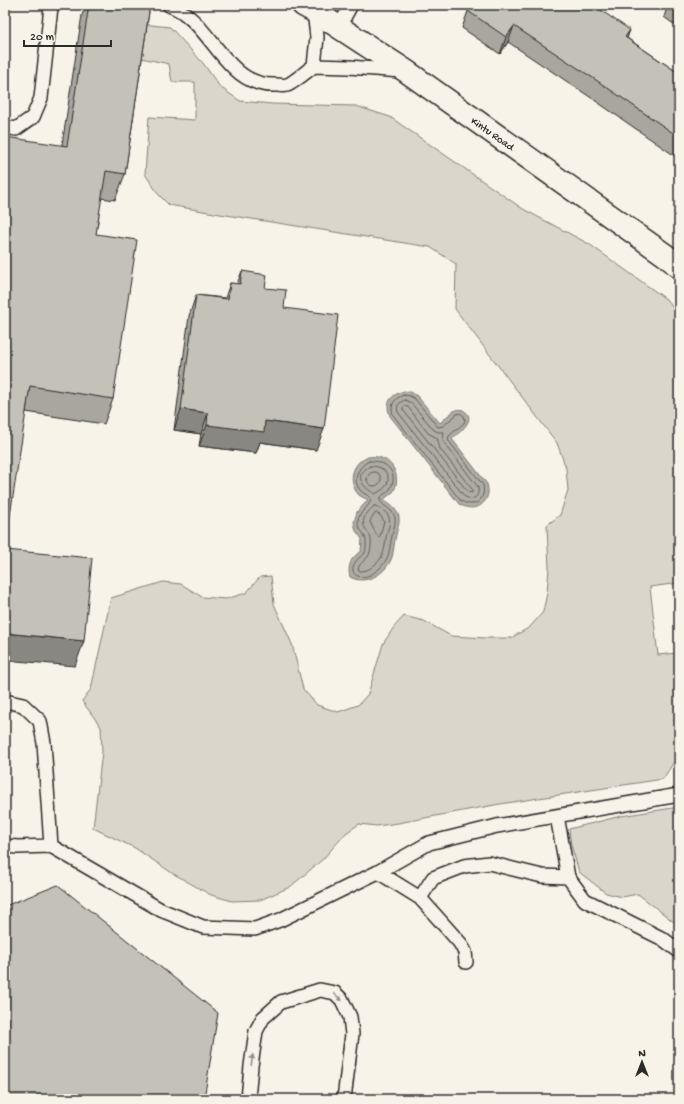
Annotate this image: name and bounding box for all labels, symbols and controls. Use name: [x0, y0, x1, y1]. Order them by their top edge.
scale bar: [24, 22, 111, 48]
text: 20 m: [30, 31, 55, 45]
street label: Kintu Road: [468, 115, 517, 155]
one-way arrow: [333, 993, 343, 1002]
north arrow: [622, 1042, 662, 1082]
text: N: [638, 1048, 646, 1060]
one-way arrow: [249, 1054, 255, 1066]

